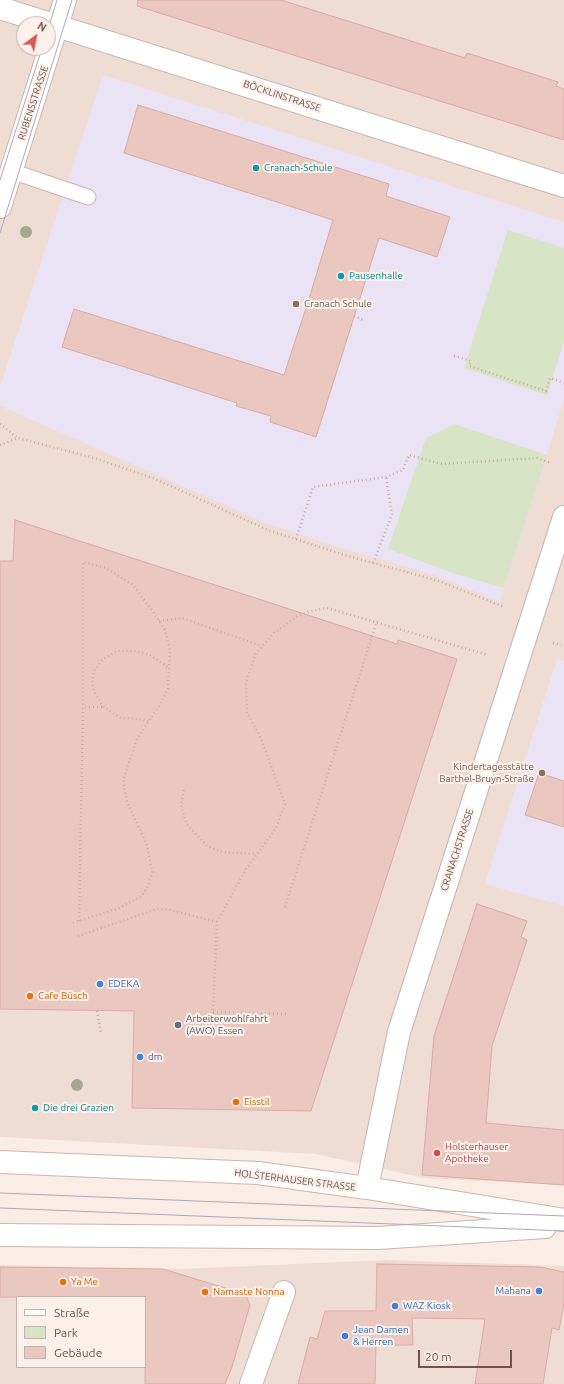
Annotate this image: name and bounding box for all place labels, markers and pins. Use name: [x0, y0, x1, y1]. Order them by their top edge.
place label: Cranach-Schule: [264, 162, 333, 174]
marker: Cranach-Schule: [251, 163, 261, 173]
place label: Pausenhalle: [349, 270, 403, 282]
marker: Pausenhalle: [336, 271, 346, 281]
place label: Cranach Schule: [304, 298, 372, 310]
marker: Cranach Schule: [291, 299, 301, 309]
place label: Kindertagesstätte Barthel-Bruyn-Straße: [439, 761, 534, 784]
marker: Kindertagesstätte Barthel-Bruyn-Straße: [537, 768, 547, 778]
place label: EDEKA: [108, 978, 139, 990]
marker: EDEKA: [95, 979, 105, 989]
place label: Cafe Büsch: [38, 990, 88, 1002]
marker: Cafe Büsch: [25, 991, 35, 1001]
place label: Arbeiterwohlfahrt (AWO) Essen: [186, 1013, 268, 1036]
marker: Arbeiterwohlfahrt (AWO) Essen: [173, 1020, 183, 1030]
place label: dm: [148, 1051, 162, 1063]
marker: dm: [135, 1052, 145, 1062]
place label: Eisstil: [244, 1096, 270, 1108]
marker: Eisstil: [231, 1097, 241, 1107]
place label: Die drei Grazien: [43, 1102, 114, 1114]
marker: Die drei Grazien: [30, 1103, 40, 1113]
place label: Holsterhauser Apotheke: [445, 1141, 508, 1164]
marker: Holsterhauser Apotheke: [432, 1148, 442, 1158]
place label: Ya Me: [71, 1276, 98, 1288]
marker: Ya Me: [58, 1277, 68, 1287]
place label: Mahana: [495, 1285, 531, 1297]
place label: Namaste Nonna: [213, 1286, 285, 1298]
marker: Mahana: [534, 1286, 544, 1296]
marker: Namaste Nonna: [200, 1287, 210, 1297]
place label: WAZ Kiosk: [403, 1300, 451, 1312]
marker: WAZ Kiosk: [390, 1301, 400, 1311]
place label: Jean Damen & Herren: [353, 1324, 409, 1348]
marker: Jean Damen & Herren: [340, 1331, 350, 1341]

